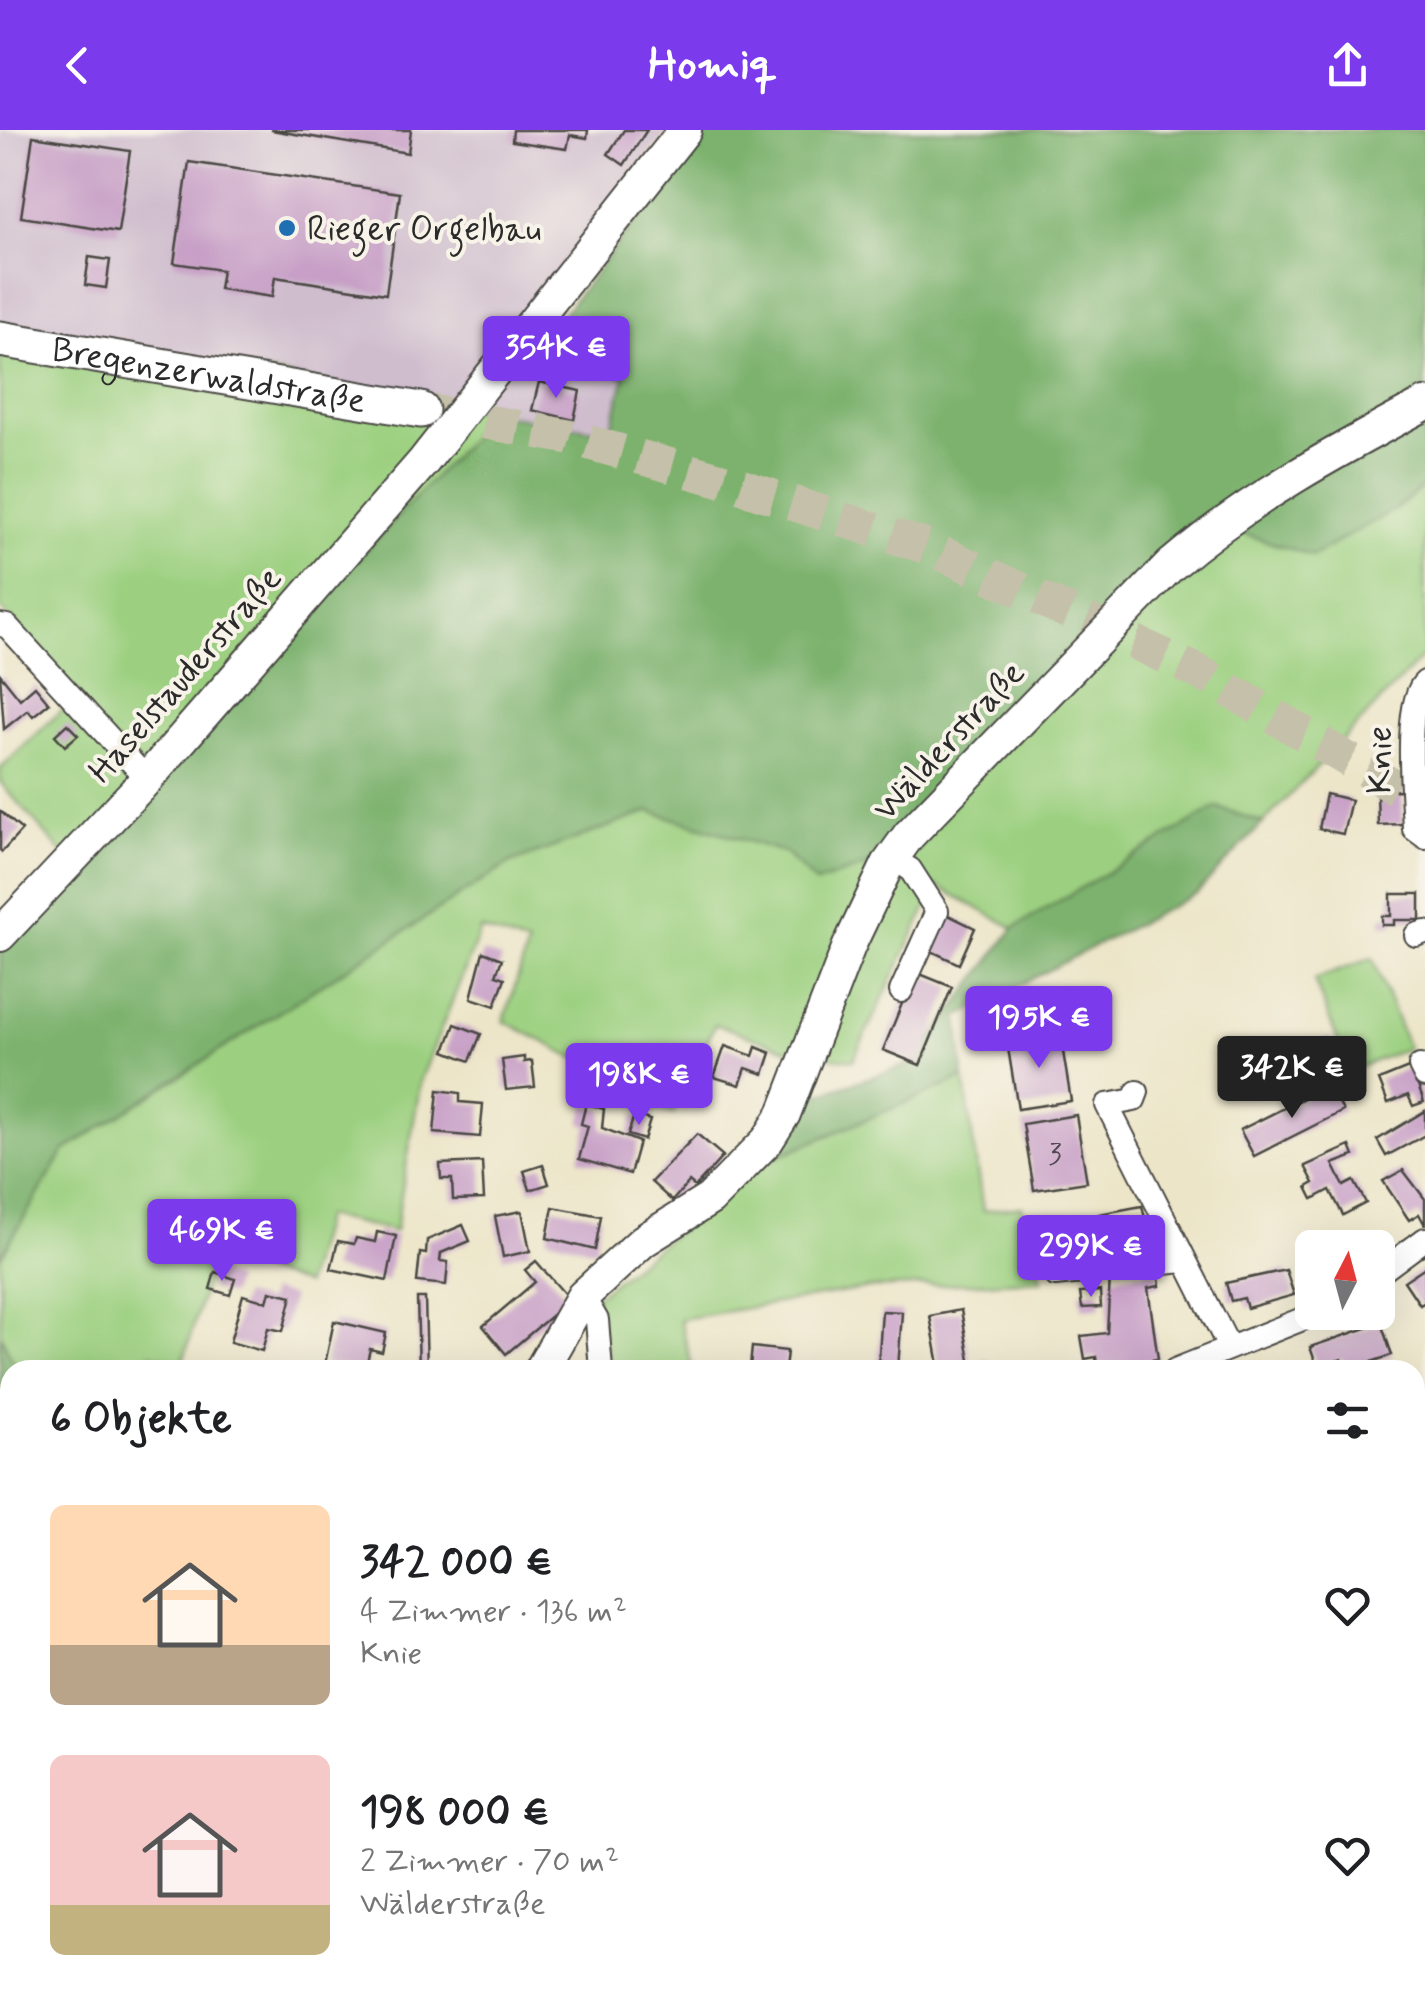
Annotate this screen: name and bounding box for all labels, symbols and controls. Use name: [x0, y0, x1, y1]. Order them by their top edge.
text: Homiq: [648, 36, 777, 95]
icon: back: [50, 38, 105, 93]
icon: share: [1320, 38, 1375, 93]
place label: Rieger Orgelbau: [307, 207, 541, 257]
marker: Rieger Orgelbau: [276, 217, 298, 239]
pin: 354K €: [475, 316, 637, 401]
street label: Bregenzerwaldstraße: [48, 327, 369, 425]
text: 354K €: [505, 327, 607, 369]
street label: Haselstauderstraße: [79, 557, 293, 794]
street label: Wälderstraße: [863, 651, 1035, 831]
street label: Knie: [1358, 726, 1404, 794]
pin: 195K €: [958, 986, 1120, 1071]
text: 195K €: [987, 997, 1091, 1039]
pin: 342K €: [1211, 1036, 1373, 1121]
pin: 198K €: [558, 1043, 720, 1128]
text: 342K €: [1239, 1047, 1345, 1089]
text: 198K €: [588, 1054, 690, 1096]
house number: 3: [1048, 1135, 1062, 1174]
pin: 469K €: [141, 1199, 303, 1284]
text: 469K €: [169, 1210, 275, 1252]
pin: 299K €: [1010, 1215, 1172, 1300]
text: 299K €: [1039, 1226, 1143, 1268]
north arrow: [1295, 1230, 1395, 1330]
map controls: [1295, 1230, 1395, 1330]
text: 6 Objekte: [50, 1393, 232, 1448]
icon: filters: [1320, 1393, 1375, 1448]
text: 342 000 €: [360, 1536, 553, 1591]
icon: home: [130, 1545, 250, 1665]
icon: heart: [1320, 1578, 1375, 1633]
text: 4 Zimmer · 136 m²: [360, 1591, 627, 1633]
text: Knie: [360, 1633, 422, 1675]
text: 198 000 €: [360, 1786, 550, 1841]
icon: home: [130, 1795, 250, 1915]
icon: heart: [1320, 1828, 1375, 1883]
text: 2 Zimmer · 70 m²: [360, 1841, 619, 1883]
text: Wälderstraße: [360, 1883, 546, 1925]

